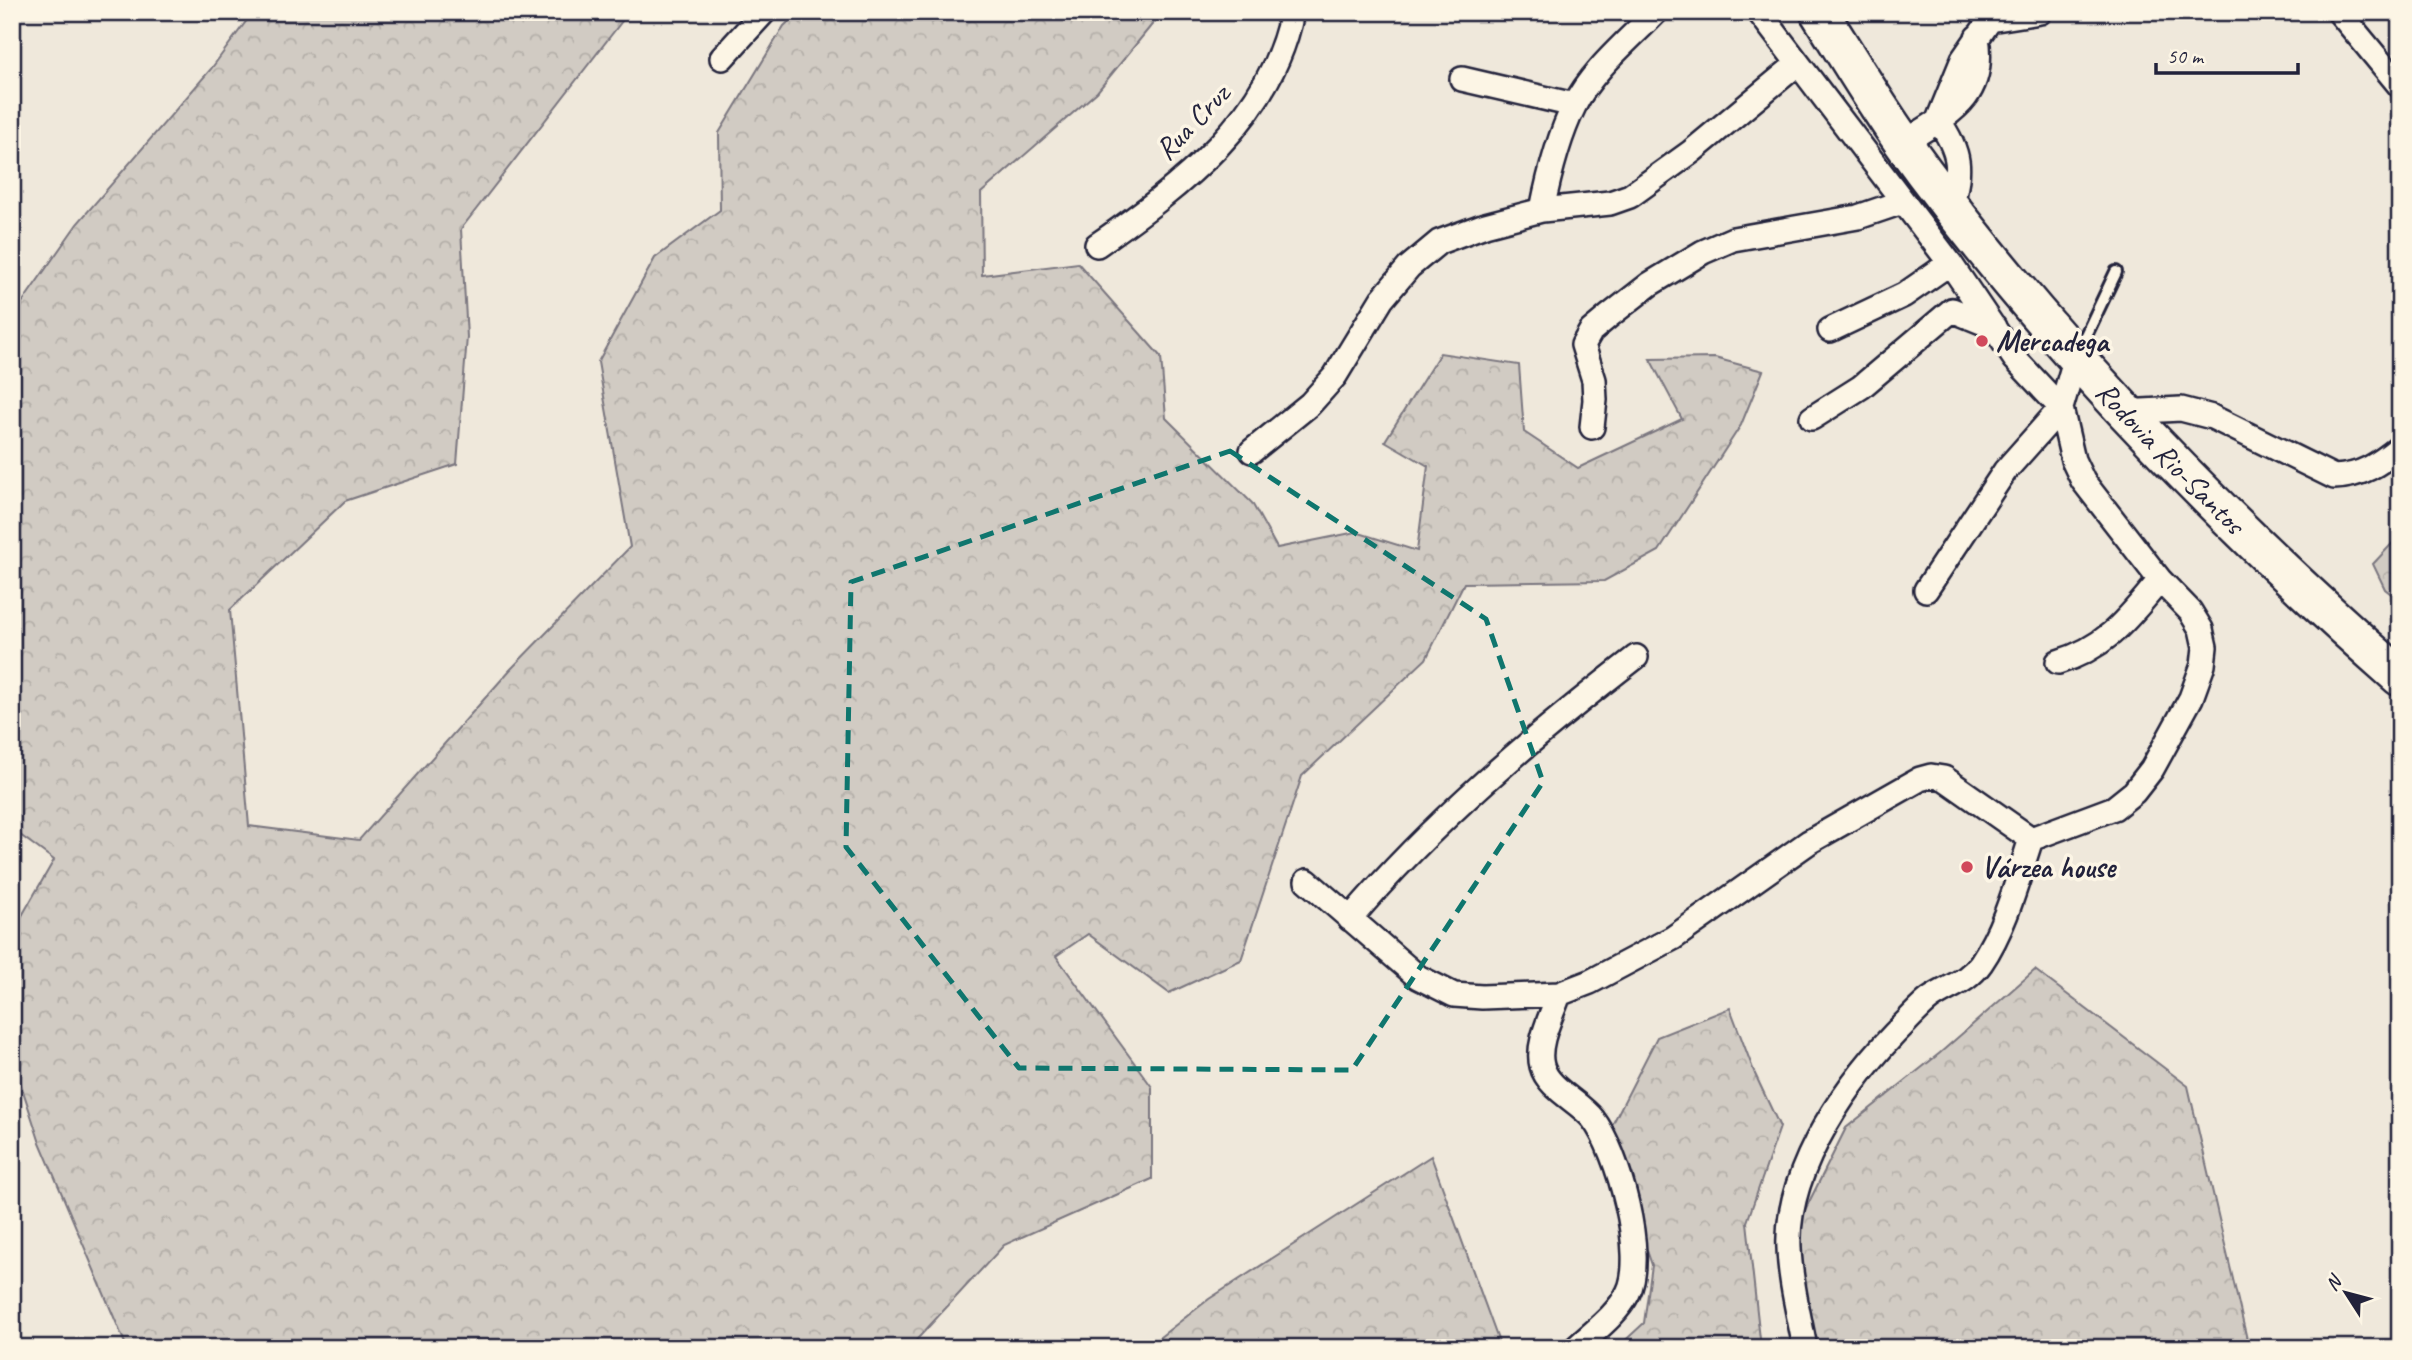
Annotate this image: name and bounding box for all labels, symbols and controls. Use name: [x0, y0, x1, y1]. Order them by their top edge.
scale bar: [2156, 32, 2298, 76]
text: 50 m: [2167, 43, 2205, 69]
street label: Rua Cruz: [1147, 74, 1239, 168]
place label: Mercadega: [1996, 322, 2111, 360]
marker: Mercadega: [1974, 333, 1990, 349]
street label: Rodovia Rio-Santos: [2088, 373, 2255, 544]
place label: Várzea house: [1981, 848, 2117, 886]
marker: Várzea house: [1959, 859, 1975, 875]
north arrow: [2310, 1258, 2380, 1328]
text: N: [2320, 1269, 2348, 1295]

